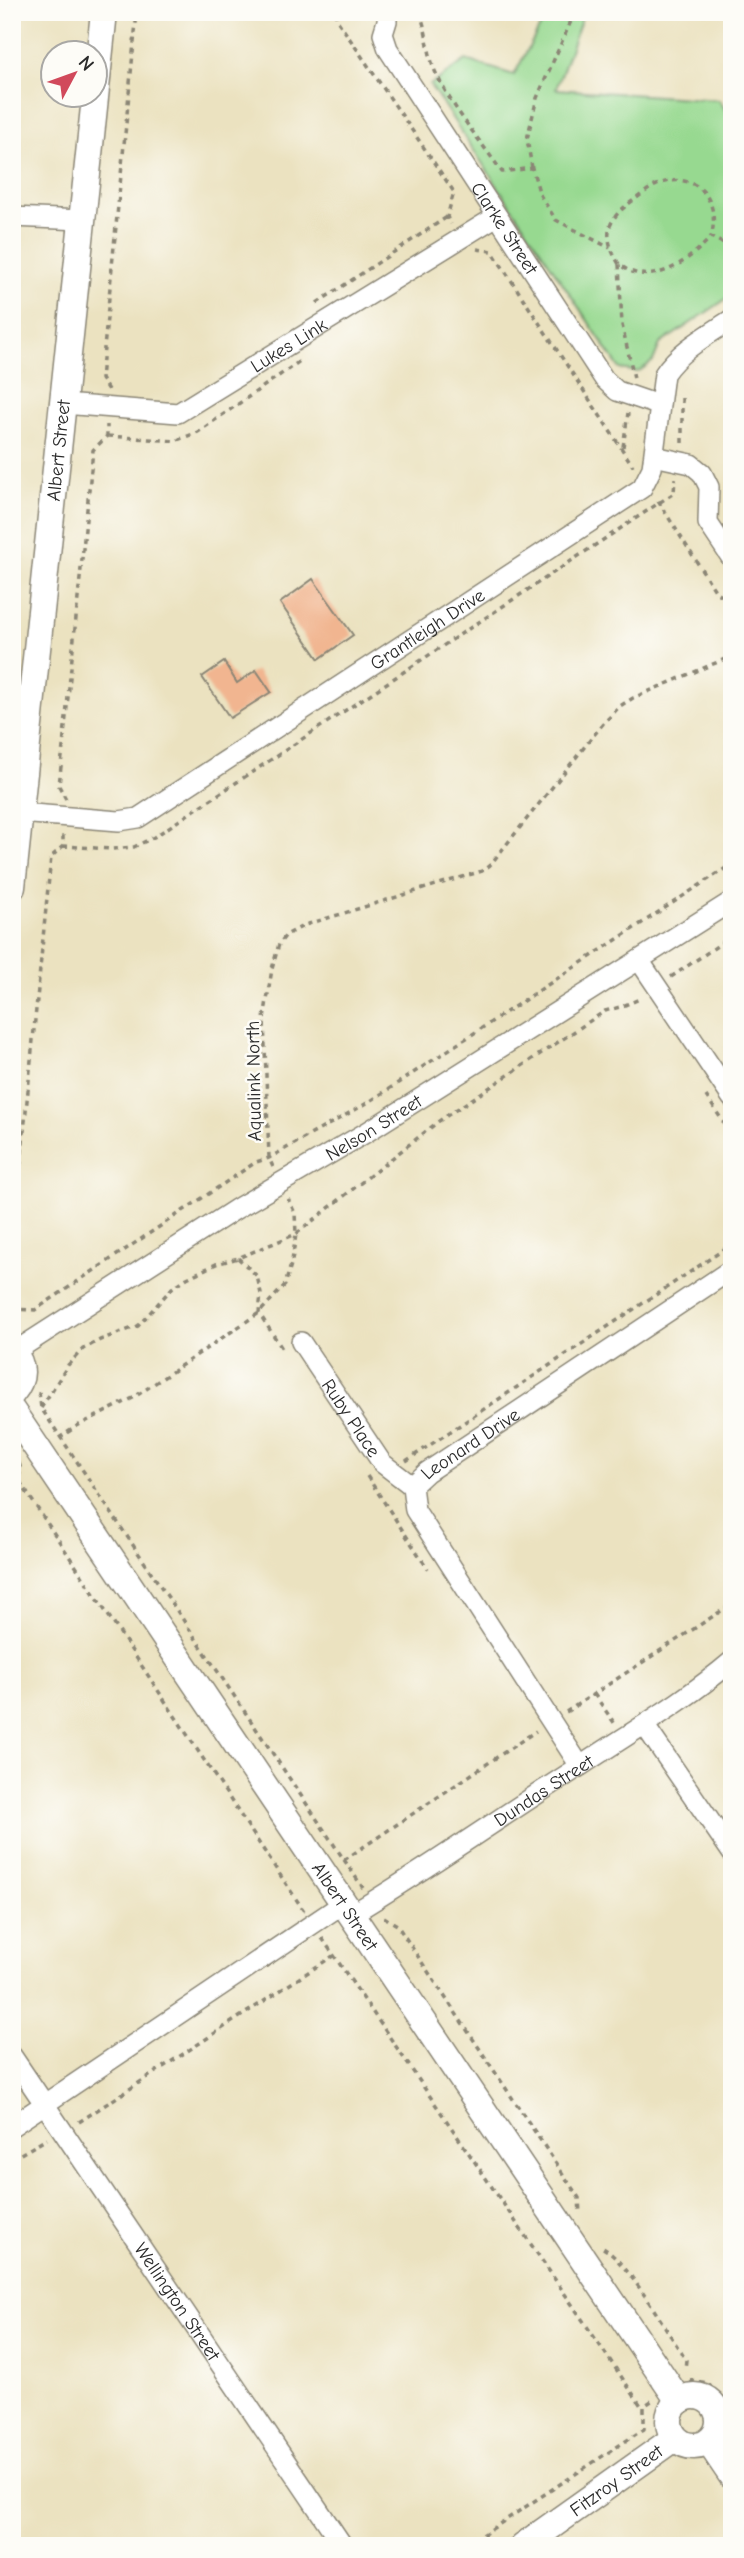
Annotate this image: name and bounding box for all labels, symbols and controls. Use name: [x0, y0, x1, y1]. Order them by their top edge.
north arrow: [38, 38, 108, 108]
text: N: [74, 52, 98, 75]
street label: Clarke Street: [466, 178, 543, 279]
street label: Lukes Link: [247, 314, 332, 377]
street label: Albert Street: [43, 398, 75, 502]
street label: Grantleigh Drive: [366, 584, 489, 675]
street label: Aqualink North: [242, 1021, 266, 1141]
street label: Nelson Street: [322, 1090, 427, 1166]
street label: Ruby Place: [317, 1375, 385, 1461]
street label: Leonard Drive: [417, 1404, 524, 1484]
street label: Dundas Street: [490, 1750, 598, 1831]
street label: Albert Street: [307, 1858, 383, 1956]
street label: Wellington Street: [129, 2239, 225, 2365]
street label: Fitzroy Street: [566, 2440, 668, 2521]

